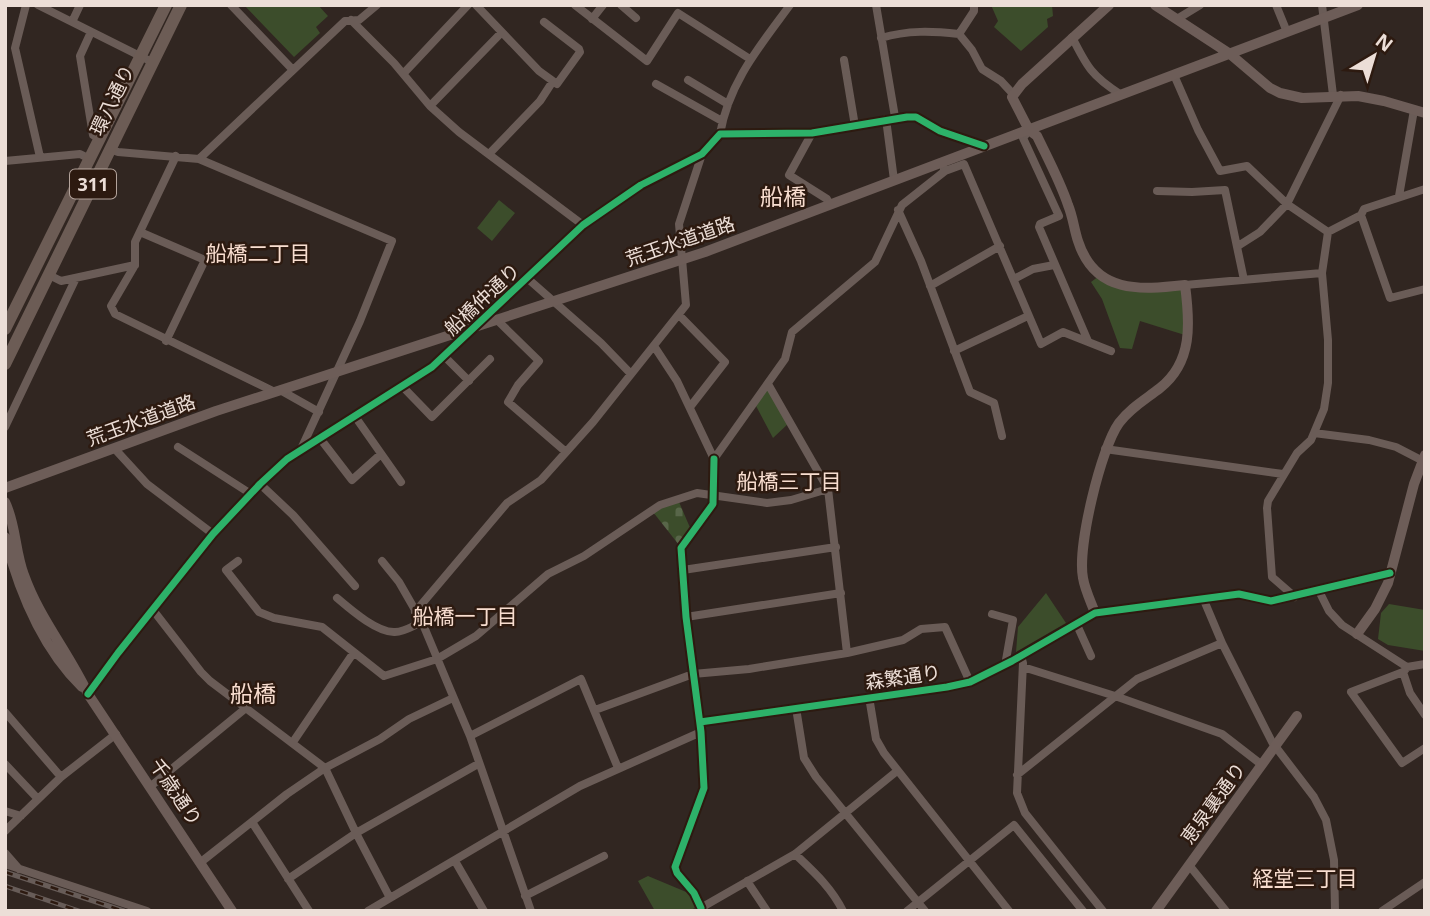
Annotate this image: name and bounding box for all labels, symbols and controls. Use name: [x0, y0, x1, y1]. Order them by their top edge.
north arrow: [1339, 21, 1409, 91]
text: N: [1370, 28, 1399, 58]
street label: 環八通り: [84, 60, 140, 140]
road number: 311: [70, 169, 116, 198]
district label: 船橋: [760, 180, 806, 212]
street label: 荒玉水道道路: [622, 210, 738, 272]
district label: 船橋二丁目: [206, 239, 311, 267]
street label: 船橋仲通り: [438, 257, 526, 341]
street label: 荒玉水道道路: [83, 388, 199, 452]
district label: 船橋三丁目: [737, 467, 842, 495]
district label: 船橋一丁目: [413, 602, 518, 630]
street label: 森繁通り: [864, 659, 942, 695]
district label: 船橋: [230, 677, 276, 709]
street label: 千歳通り: [144, 753, 208, 831]
street label: 恵泉裏通り: [1175, 757, 1251, 849]
district label: 経堂三丁目: [1253, 864, 1358, 892]

